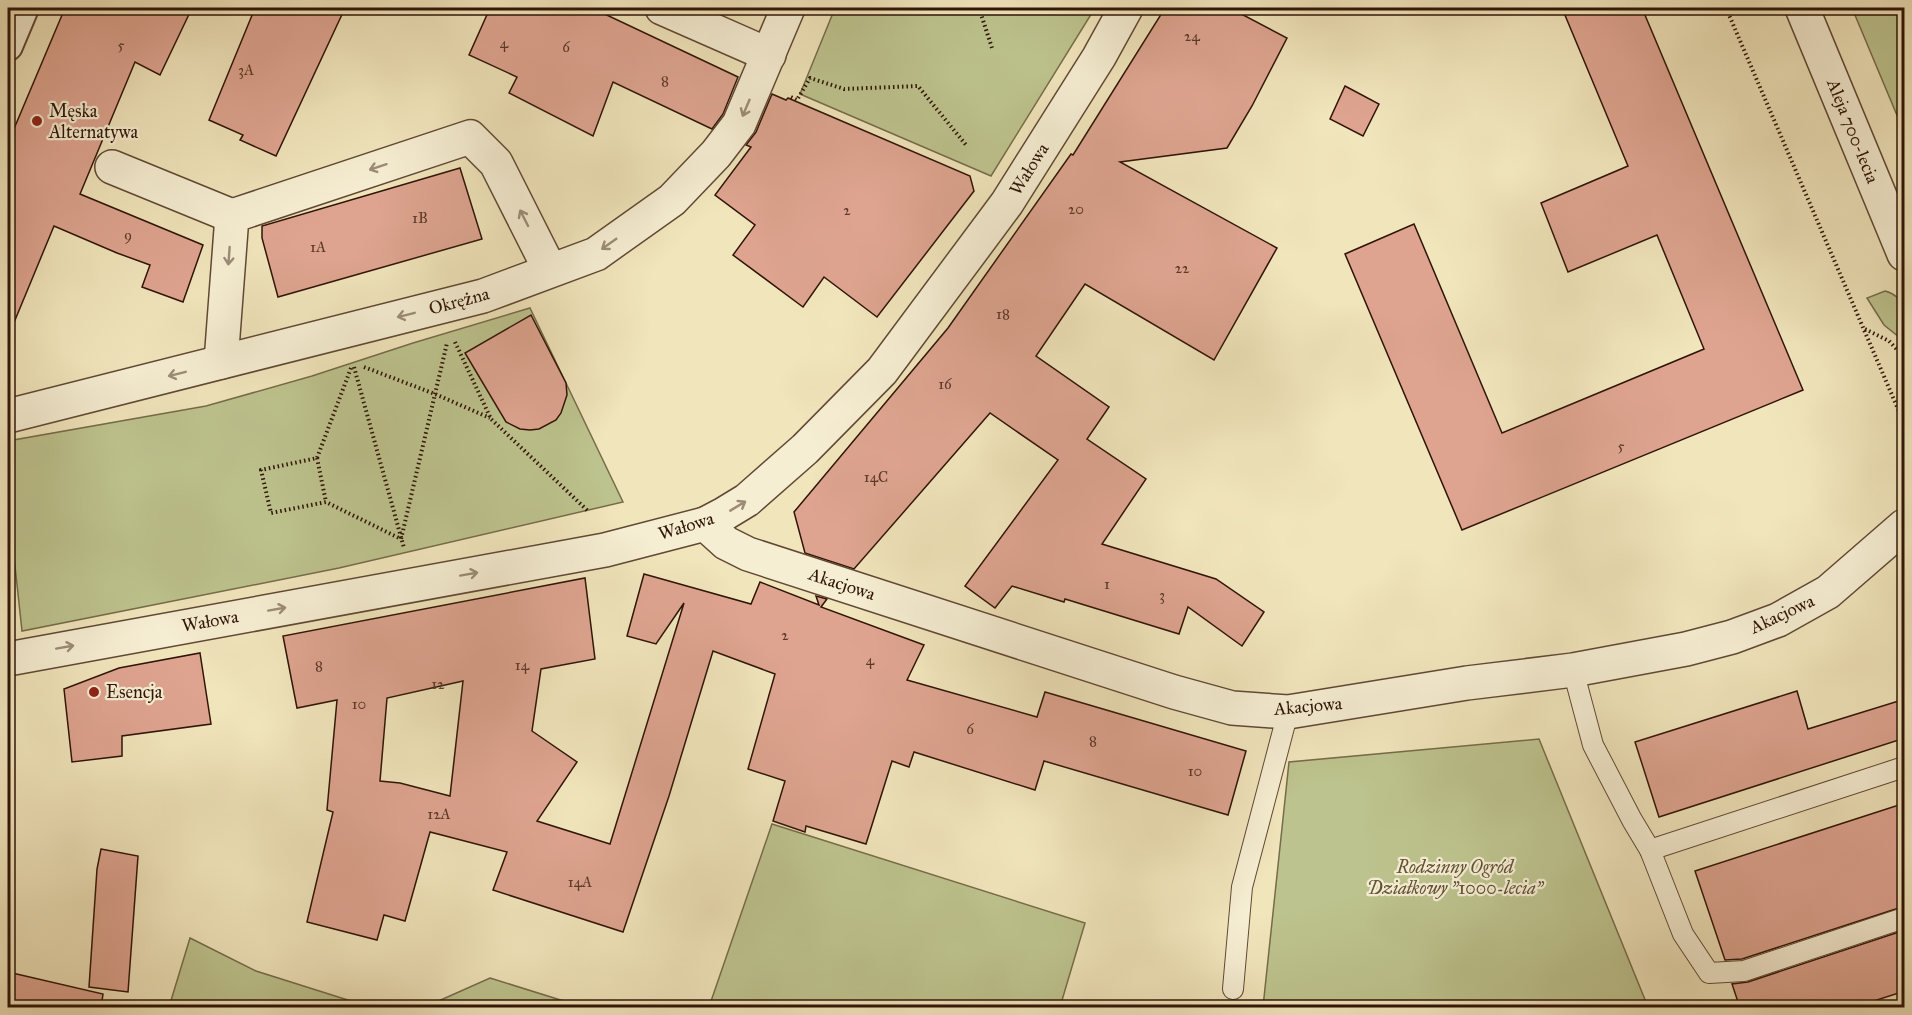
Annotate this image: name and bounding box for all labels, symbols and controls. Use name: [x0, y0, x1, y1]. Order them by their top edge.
house number: 24: [1184, 27, 1201, 45]
house number: 4: [500, 34, 509, 52]
house number: 5: [118, 36, 125, 54]
house number: 6: [562, 38, 571, 56]
house number: 3A: [238, 61, 254, 79]
house number: 8: [661, 72, 669, 90]
street label: Aleja 700-lecia: [1822, 75, 1884, 187]
one-way arrow: [739, 99, 751, 117]
place label: Męska Alternatywa: [48, 100, 138, 143]
marker: Męska Alternatywa: [30, 114, 44, 128]
street label: Wałowa: [1005, 139, 1054, 199]
one-way arrow: [369, 163, 388, 174]
house number: 20: [1068, 200, 1084, 218]
house number: 2: [843, 201, 851, 219]
house number: 1B: [412, 209, 428, 227]
one-way arrow: [518, 210, 529, 228]
house number: 9: [124, 226, 132, 244]
house number: 1A: [310, 238, 326, 256]
one-way arrow: [602, 238, 618, 250]
one-way arrow: [223, 246, 234, 266]
house number: 22: [1175, 259, 1190, 277]
street label: Okrężna: [426, 282, 492, 320]
house number: 18: [996, 305, 1010, 323]
one-way arrow: [397, 310, 416, 322]
one-way arrow: [168, 368, 187, 380]
house number: 16: [938, 375, 953, 393]
house number: 5: [1618, 437, 1625, 455]
house number: 14C: [864, 468, 888, 486]
one-way arrow: [729, 499, 746, 511]
street label: Wałowa: [655, 507, 717, 545]
street label: Akacjowa: [805, 563, 878, 605]
one-way arrow: [459, 568, 479, 579]
house number: 1: [1104, 575, 1110, 593]
house number: 3: [1159, 586, 1165, 604]
street label: Akacjowa: [1745, 589, 1818, 639]
one-way arrow: [267, 603, 287, 614]
street label: Wałowa: [180, 605, 240, 637]
house number: 2: [781, 626, 789, 644]
one-way arrow: [55, 642, 74, 653]
house number: 4: [866, 651, 875, 669]
house number: 14: [515, 656, 530, 674]
house number: 8: [315, 657, 323, 675]
house number: 12: [431, 675, 445, 693]
place label: Esencja: [106, 681, 163, 703]
marker: Esencja: [87, 685, 101, 699]
street label: Akacjowa: [1272, 692, 1343, 720]
house number: 10: [352, 695, 366, 713]
house number: 6: [966, 720, 975, 738]
house number: 8: [1089, 732, 1097, 750]
house number: 10: [1188, 762, 1202, 780]
house number: 12A: [427, 805, 451, 823]
park label: Rodzinny Ogród Działkowy "1000-lecia": [1367, 856, 1545, 899]
house number: 14A: [568, 873, 592, 891]

